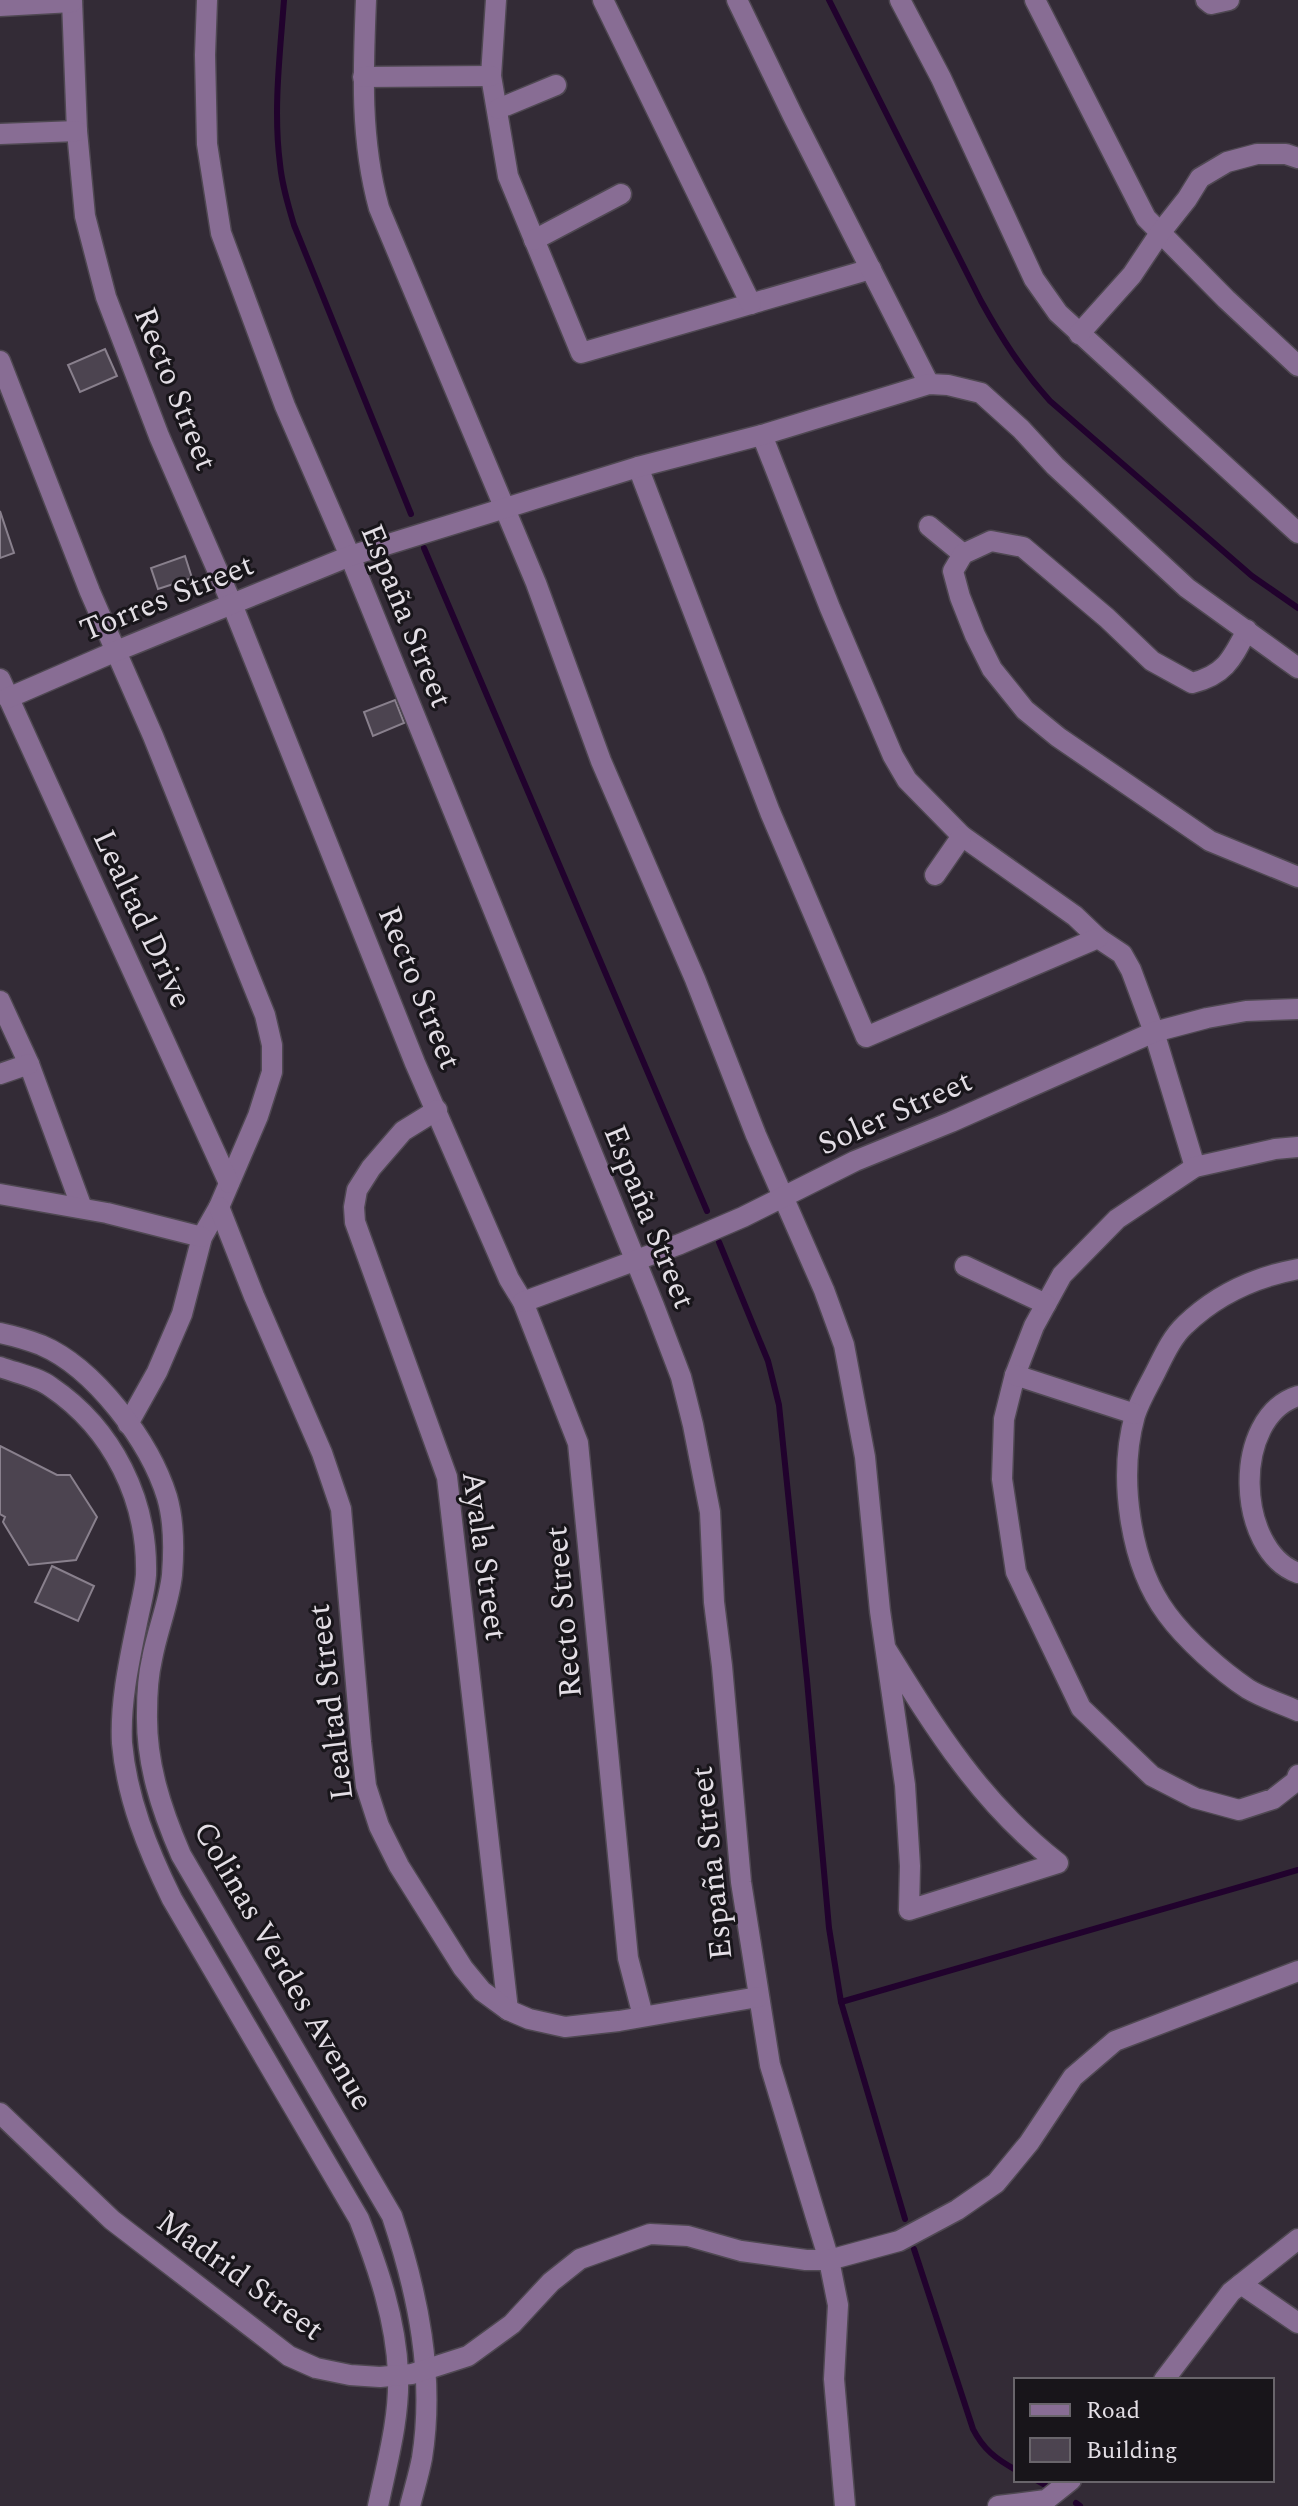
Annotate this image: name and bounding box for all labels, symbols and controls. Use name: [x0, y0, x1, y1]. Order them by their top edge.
street label: Recto Street: [120, 300, 230, 478]
street label: España Street: [347, 517, 465, 715]
street label: Torres Street: [73, 541, 261, 655]
street label: Lealtad Drive: [79, 822, 205, 1016]
street label: Recto Street: [364, 899, 474, 1077]
street label: Soler Street: [810, 1057, 980, 1169]
street label: España Street: [590, 1118, 708, 1316]
street label: Ayala Street: [448, 1468, 520, 1644]
street label: Recto Street: [532, 1524, 596, 1700]
street label: Lealtad Street: [295, 1601, 367, 1803]
street label: España Street: [677, 1764, 747, 1962]
street label: Colinas Verdes Avenue: [180, 1812, 386, 2120]
street label: Madrid Street: [146, 2198, 334, 2354]
legend: [1014, 2378, 1274, 2482]
text: Road: [1086, 2393, 1140, 2429]
text: Building: [1086, 2433, 1178, 2469]

